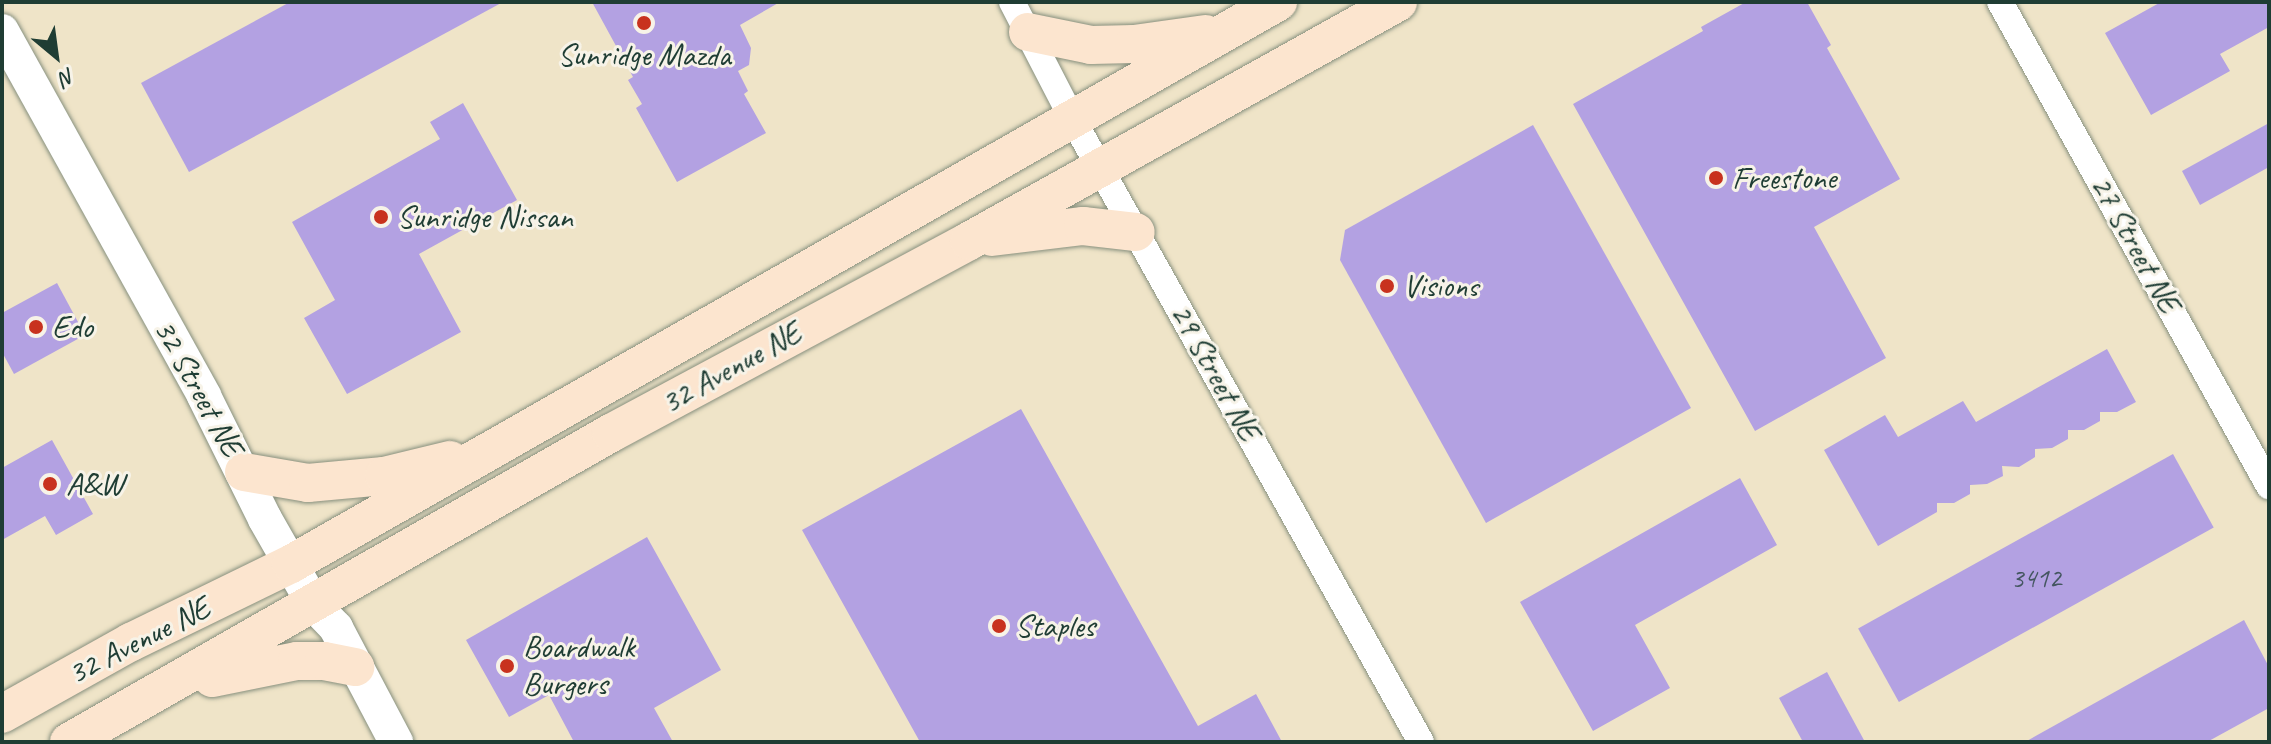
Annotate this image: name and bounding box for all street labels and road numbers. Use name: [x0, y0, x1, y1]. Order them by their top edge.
street label: 27 Street NE: [2082, 169, 2188, 319]
street label: 29 Street NE: [1162, 297, 1268, 447]
street label: 32 Street NE: [145, 313, 251, 463]
street label: 32 Avenue NE: [654, 314, 808, 422]
street label: 32 Avenue NE: [62, 589, 216, 693]

